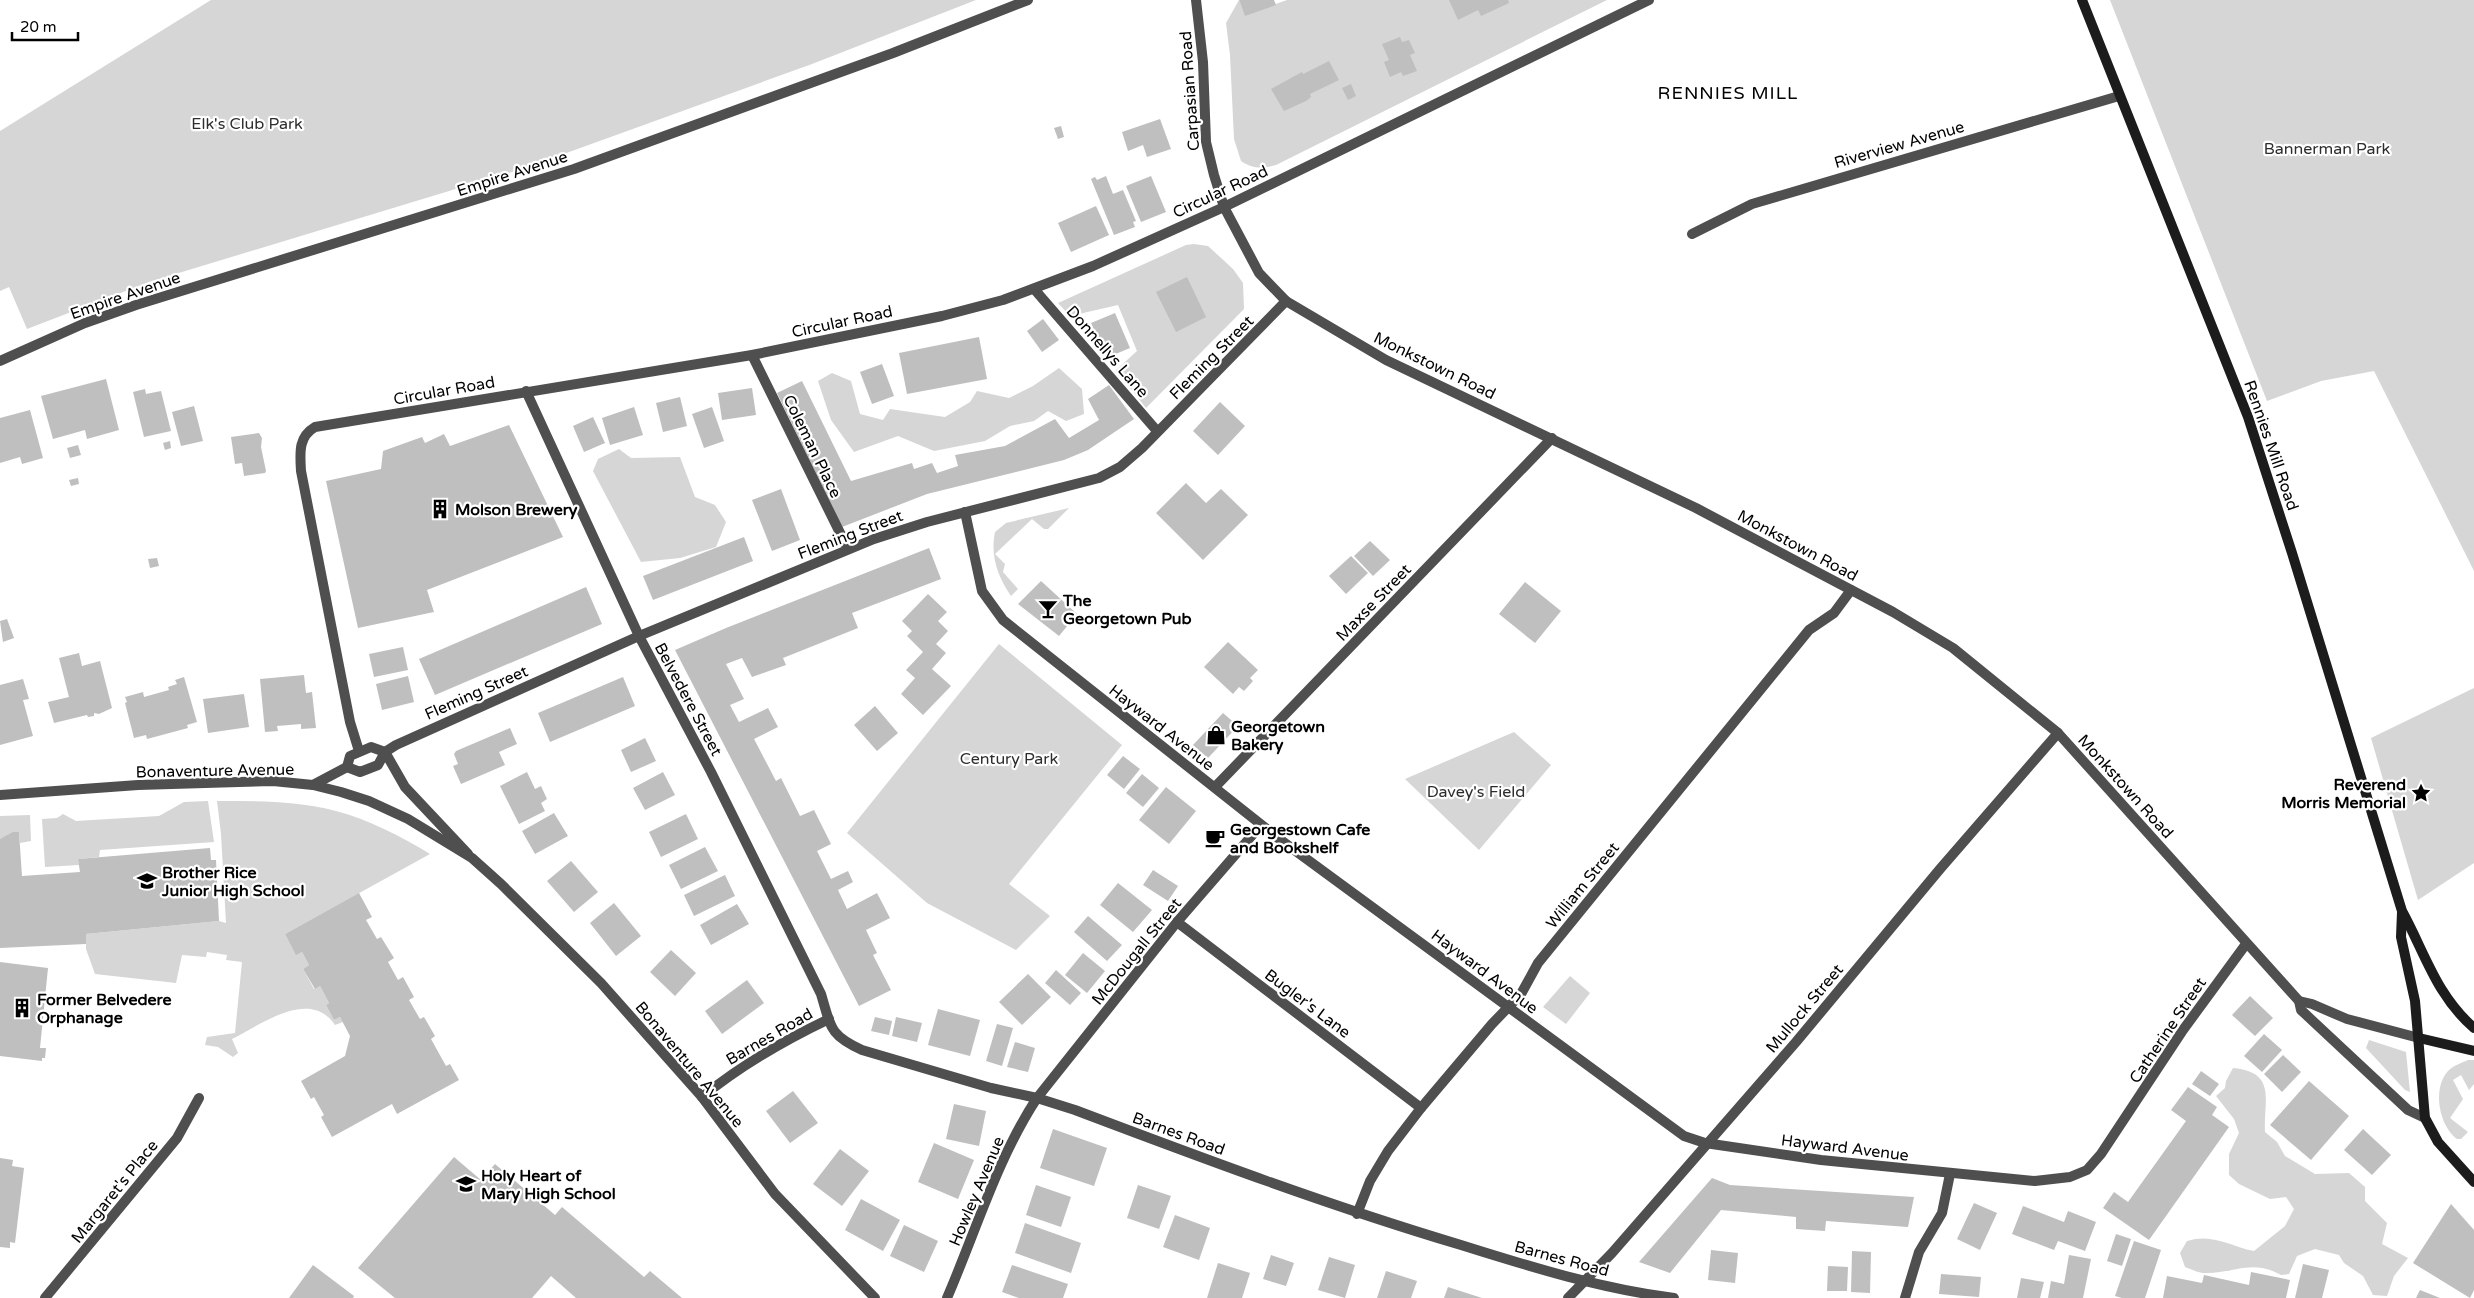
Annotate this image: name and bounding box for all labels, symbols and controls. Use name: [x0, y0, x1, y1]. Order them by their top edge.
scale bar: [12, 10, 79, 42]
text: 20 m: [20, 18, 57, 36]
street label: Carpasian Road: [1176, 30, 1204, 152]
district label: RENNIES MILL: [1658, 82, 1798, 104]
park label: Elk's Club Park: [191, 114, 303, 134]
street label: Riverview Avenue: [1832, 117, 1967, 173]
park label: Bannerman Park: [2264, 139, 2391, 159]
street label: Empire Avenue: [454, 147, 570, 201]
street label: Circular Road: [1170, 161, 1271, 223]
street label: Empire Avenue: [68, 268, 183, 324]
street label: Circular Road: [790, 302, 895, 342]
street label: Donnellys Lane: [1062, 302, 1153, 402]
street label: Fleming Street: [1165, 311, 1258, 404]
street label: Monkstown Road: [1370, 328, 1499, 404]
street label: Circular Road: [392, 372, 497, 410]
street label: Rennies Mill Road: [2239, 378, 2303, 513]
street label: Coleman Place: [778, 392, 846, 501]
building icon: Molson Brewery: [429, 498, 451, 520]
place label: Molson Brewery: [455, 500, 578, 520]
street label: Fleming Street: [795, 506, 906, 564]
street label: Monkstown Road: [1734, 506, 1861, 586]
street label: Maxse Street: [1332, 560, 1416, 646]
place label: The Georgetown Pub: [1062, 591, 1192, 629]
bar icon: The Georgetown Pub: [1037, 598, 1059, 620]
street label: Belvedere Street: [650, 639, 726, 760]
street label: Fleming Street: [422, 661, 531, 725]
street label: Hayward Avenue: [1105, 680, 1218, 775]
place label: Georgetown Bakery: [1231, 717, 1325, 755]
shop icon: Georgetown Bakery: [1205, 724, 1227, 746]
street label: Monkstown Road: [2073, 730, 2177, 843]
park label: Century Park: [960, 749, 1058, 769]
street label: Bonaventure Avenue: [136, 760, 294, 782]
place label: Reverend Morris Memorial: [2281, 775, 2406, 813]
park label: Davey's Field: [1427, 782, 1525, 802]
place icon: Reverend Morris Memorial: [2410, 782, 2432, 804]
place label: Georgestown Cafe and Bookshelf: [1230, 820, 1370, 858]
cafe icon: Georgestown Cafe and Bookshelf: [1204, 827, 1226, 849]
street label: William Street: [1542, 838, 1624, 933]
place label: Brother Rice Junior High School: [161, 863, 304, 901]
school or university icon: Brother Rice Junior High School: [136, 870, 158, 892]
street label: McDougall Street: [1088, 894, 1186, 1009]
street label: Hayward Avenue: [1427, 925, 1542, 1018]
street label: Mullock Street: [1762, 960, 1848, 1057]
street label: Bugler's Lane: [1260, 965, 1354, 1043]
street label: Catherine Street: [2125, 974, 2211, 1087]
place label: Former Belvedere Orphanage: [37, 990, 172, 1028]
building icon: Former Belvedere Orphanage: [11, 997, 33, 1019]
street label: Bonaventure Avenue: [631, 997, 748, 1132]
street label: Barnes Road: [722, 1004, 817, 1070]
street label: Barnes Road: [1130, 1108, 1228, 1160]
street label: Hayward Avenue: [1780, 1130, 1910, 1166]
street label: Howley Avenue: [945, 1134, 1009, 1249]
street label: Margaret's Place: [67, 1136, 163, 1247]
place label: Holy Heart of Mary High School: [481, 1166, 616, 1204]
school or university icon: Holy Heart of Mary High School: [455, 1173, 477, 1195]
street label: Barnes Road: [1512, 1237, 1611, 1281]

